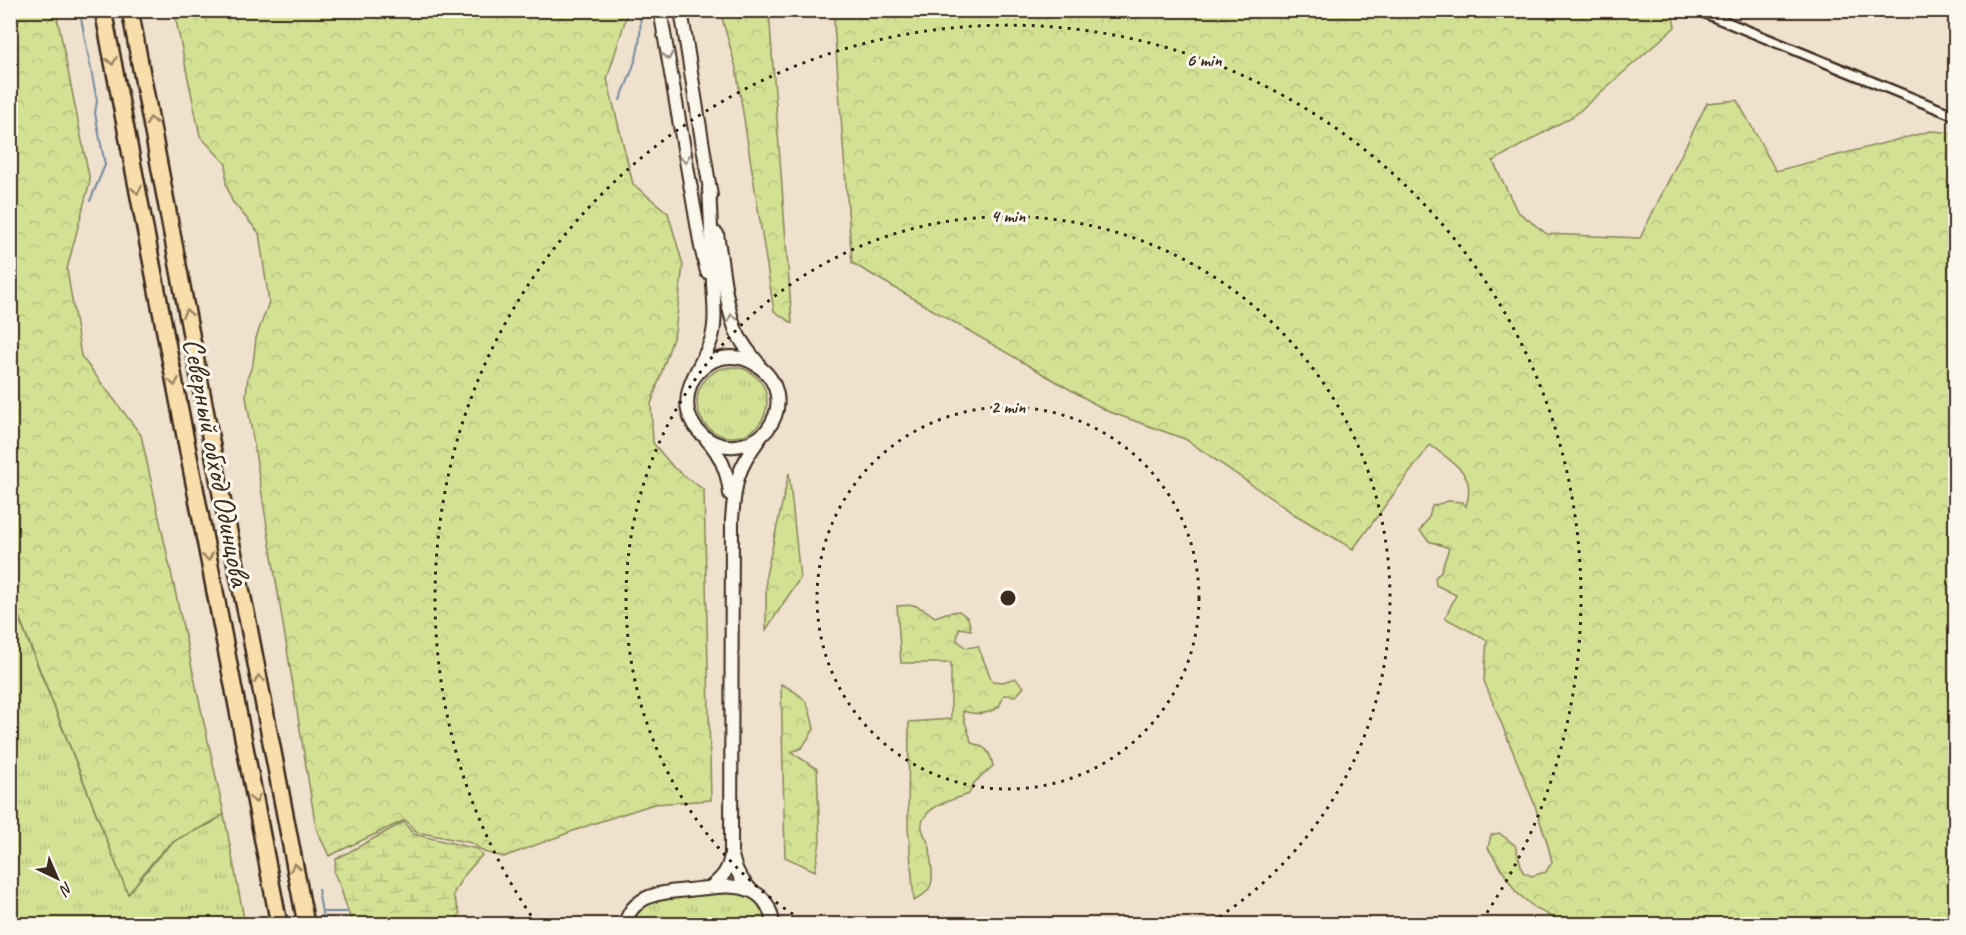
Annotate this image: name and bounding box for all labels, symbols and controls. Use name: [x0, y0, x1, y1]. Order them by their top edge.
text: 6 min: [1187, 49, 1222, 71]
one-way arrow: [661, 52, 673, 61]
one-way arrow: [105, 56, 118, 66]
one-way arrow: [145, 117, 158, 127]
one-way arrow: [679, 155, 691, 164]
one-way arrow: [130, 185, 143, 195]
text: 4 min: [991, 205, 1026, 227]
one-way arrow: [181, 308, 194, 318]
one-way arrow: [727, 313, 740, 323]
street label: Северный обход Одинцова: [174, 335, 260, 591]
one-way arrow: [167, 376, 180, 386]
text: 2 min: [991, 396, 1026, 418]
one-way arrow: [201, 552, 214, 562]
centre of rings: [998, 588, 1018, 608]
one-way arrow: [253, 675, 266, 685]
one-way arrow: [248, 794, 261, 804]
north arrow: [27, 848, 87, 908]
one-way arrow: [289, 862, 302, 872]
text: N: [54, 877, 77, 901]

